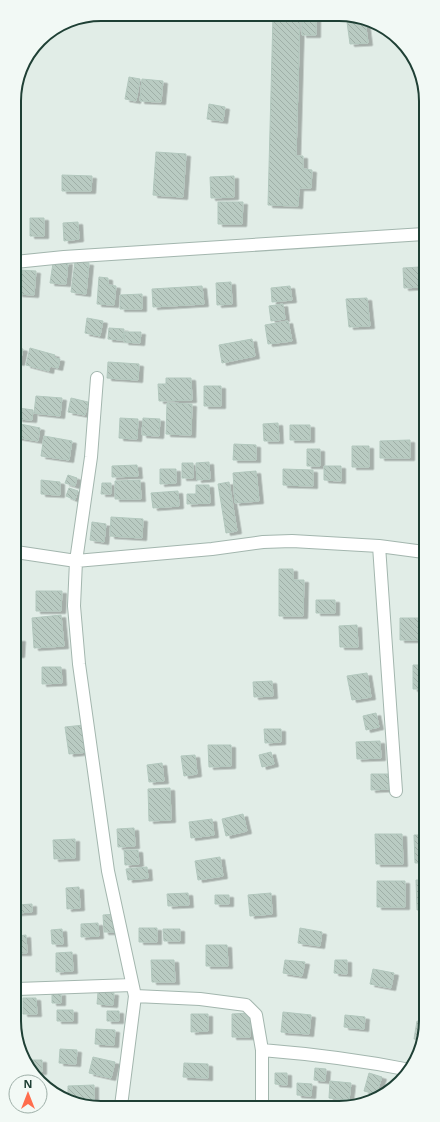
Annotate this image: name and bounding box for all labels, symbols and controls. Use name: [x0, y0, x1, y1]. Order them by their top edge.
north arrow: [8, 1074, 48, 1114]
text: N: [24, 1076, 32, 1091]

